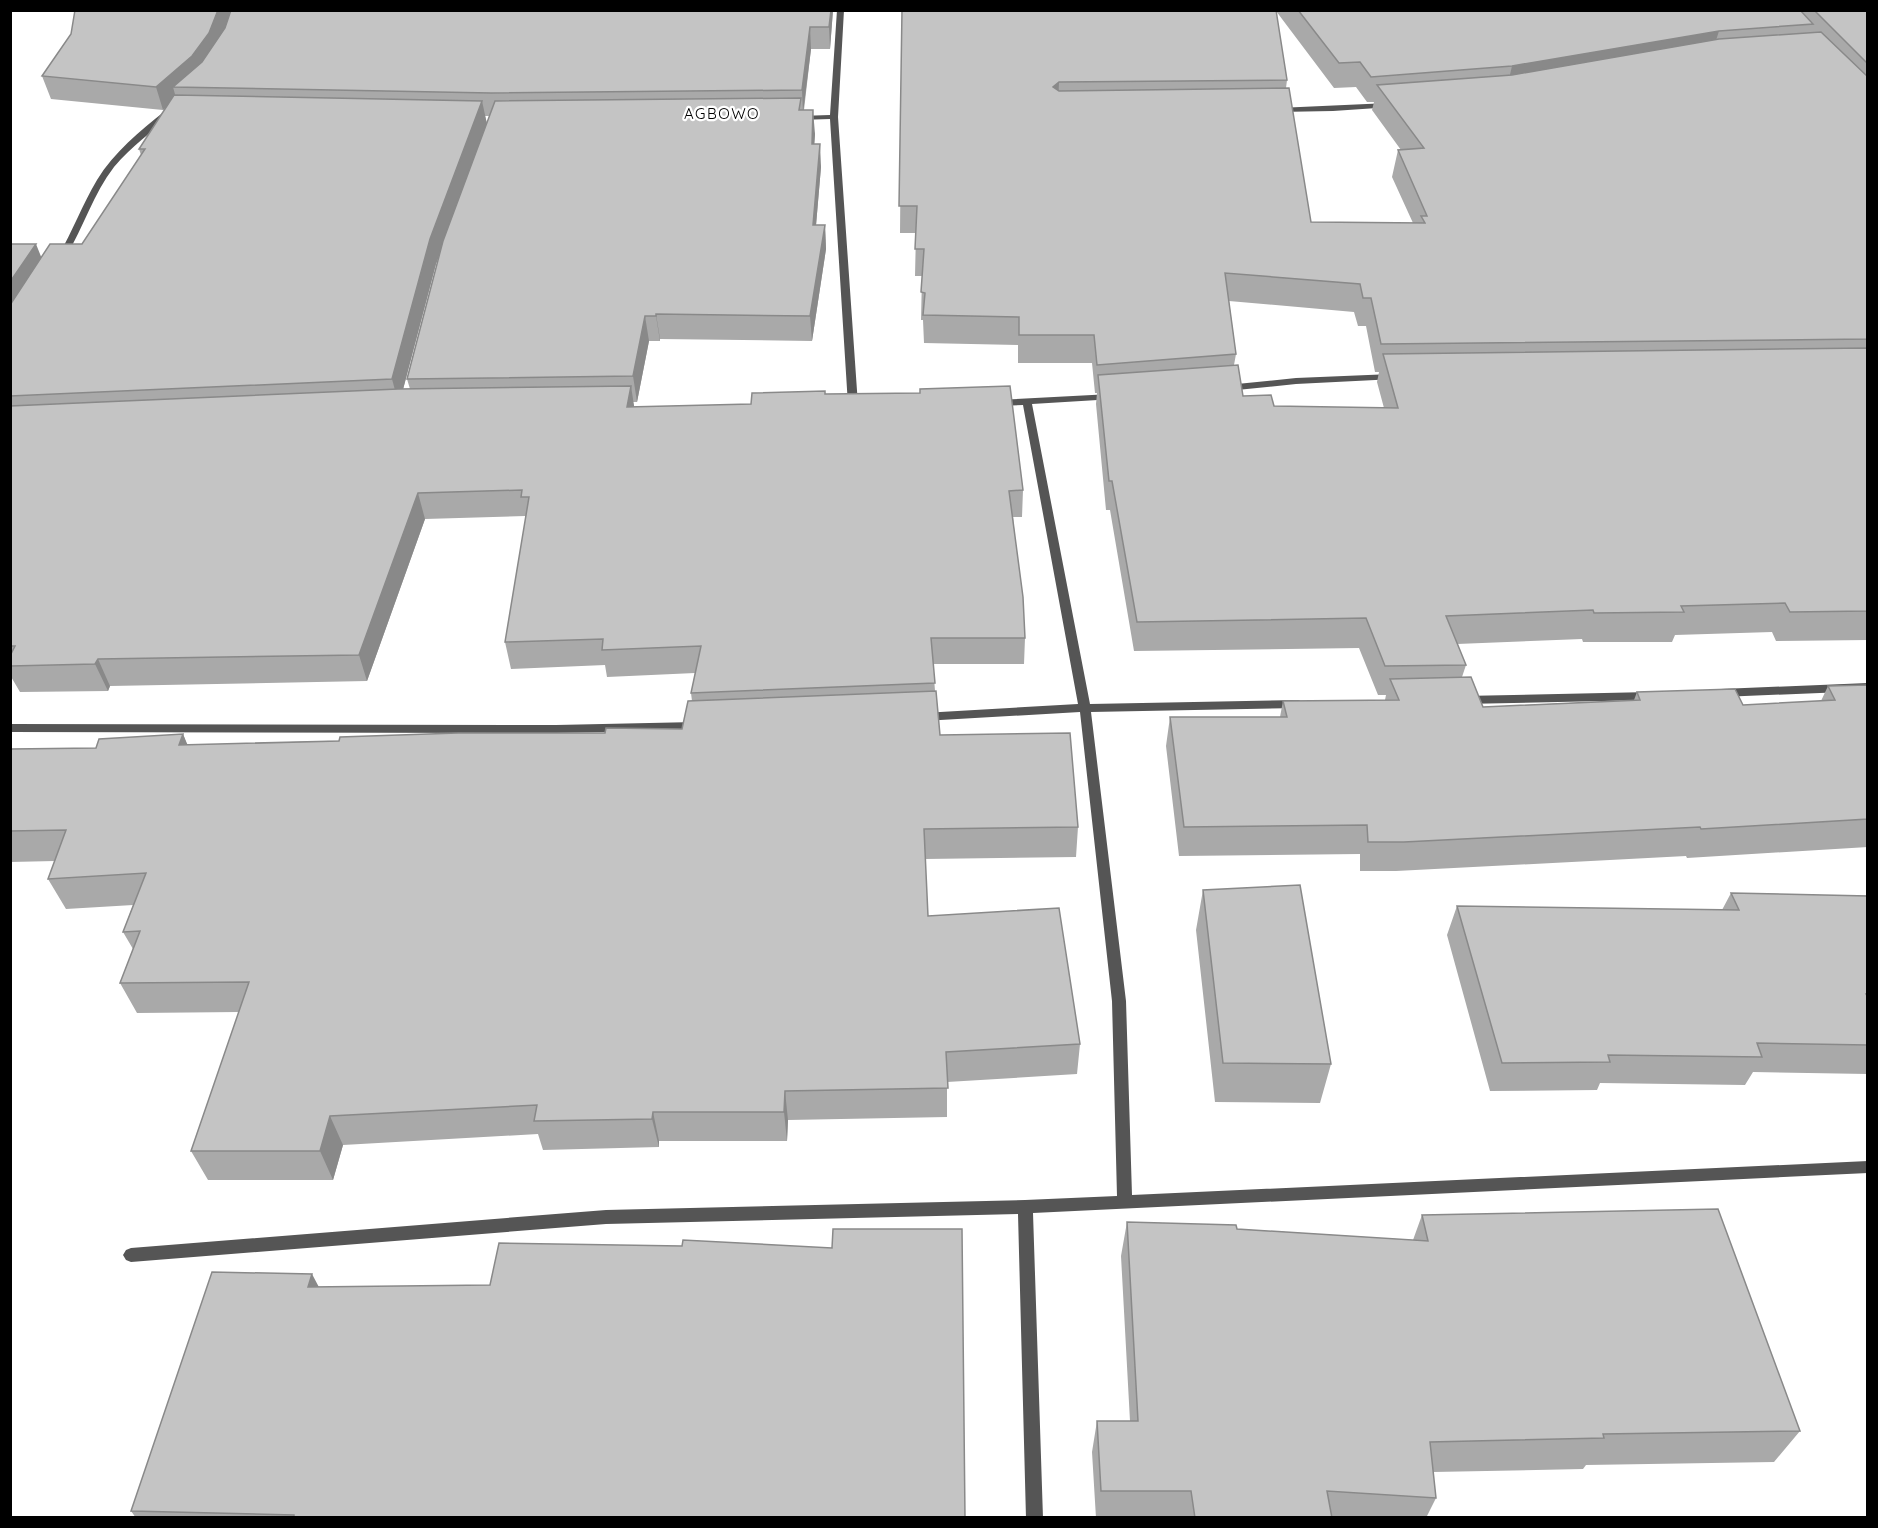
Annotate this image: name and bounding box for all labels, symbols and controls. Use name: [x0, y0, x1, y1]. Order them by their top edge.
district label: AGBOWO: [684, 104, 760, 123]

